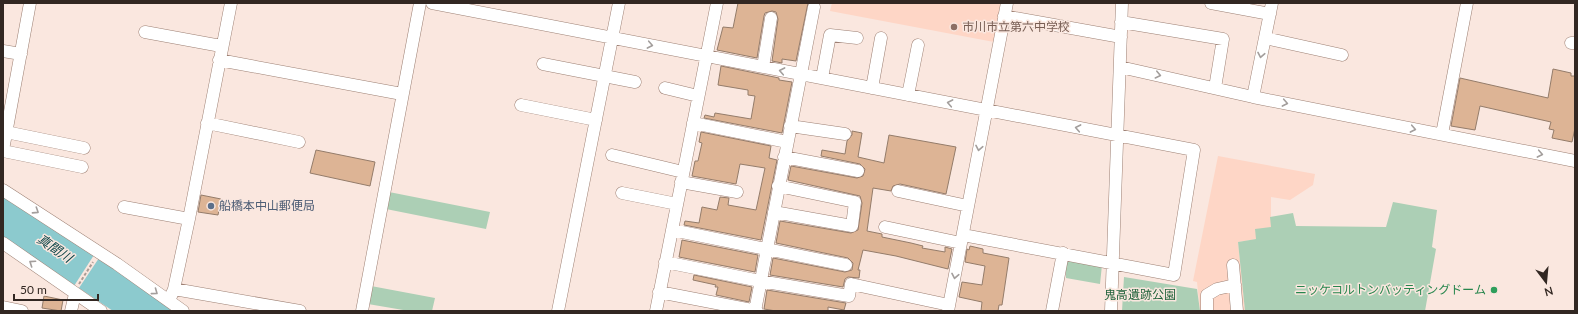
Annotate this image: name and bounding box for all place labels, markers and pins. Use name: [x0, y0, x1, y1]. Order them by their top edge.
place label: 市川市立第六中学校: [962, 19, 1070, 34]
marker: 市川市立第六中学校: [949, 22, 959, 32]
place label: 船橋本中山郵便局: [219, 198, 315, 213]
marker: 船橋本中山郵便局: [206, 201, 216, 211]
place label: ニッケコルトンバッティングドーム: [1295, 282, 1486, 297]
marker: ニッケコルトンバッティングドーム: [1489, 285, 1499, 295]

